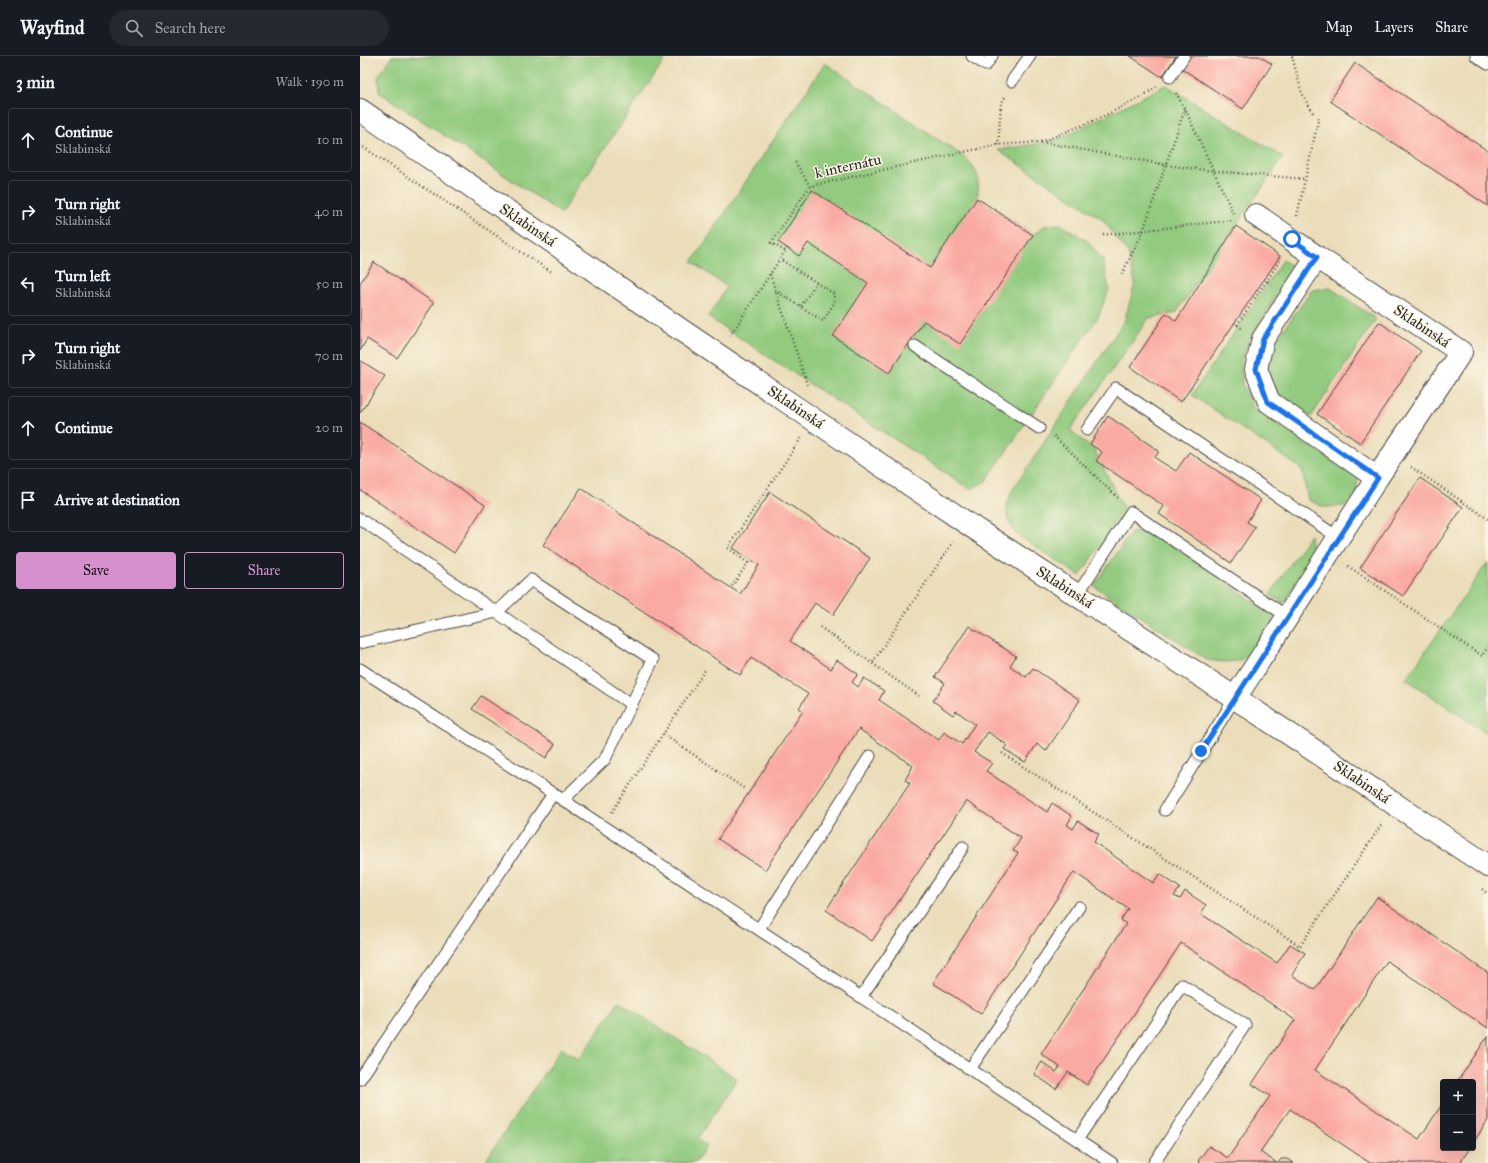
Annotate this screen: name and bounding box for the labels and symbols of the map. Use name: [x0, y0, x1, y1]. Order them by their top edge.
street label: k internátu: [813, 150, 883, 182]
street label: Sklabinská: [496, 200, 560, 251]
route start: [1283, 230, 1301, 248]
street label: Sklabinská: [1390, 301, 1454, 352]
street label: Sklabinská: [764, 382, 828, 433]
street label: Sklabinská: [1033, 562, 1097, 612]
route end: [1192, 742, 1210, 760]
street label: Sklabinská: [1330, 757, 1394, 808]

